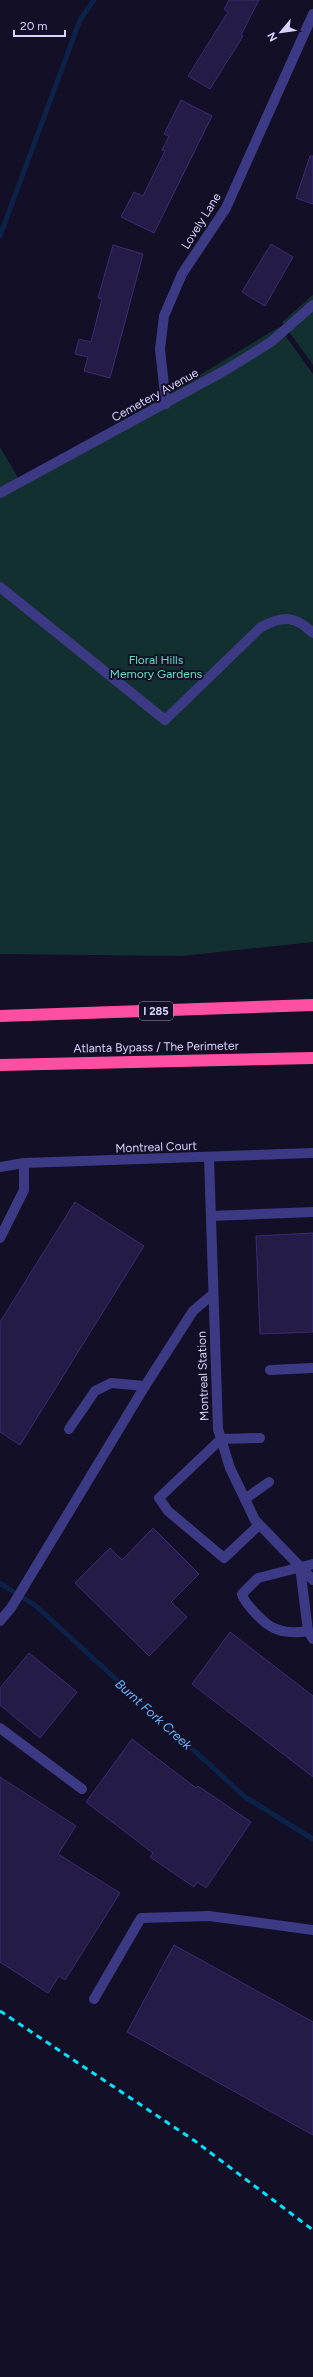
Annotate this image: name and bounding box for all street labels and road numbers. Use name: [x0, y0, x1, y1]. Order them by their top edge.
street label: Lovely Lane: [178, 190, 224, 252]
street label: Cemetery Avenue: [109, 365, 201, 425]
road number: I 285: [139, 1002, 173, 1020]
street label: Atlanta Bypass / The Perimeter: [73, 1039, 239, 1055]
street label: Montreal Court: [115, 1139, 197, 1155]
street label: Montreal Station: [194, 1331, 212, 1421]

